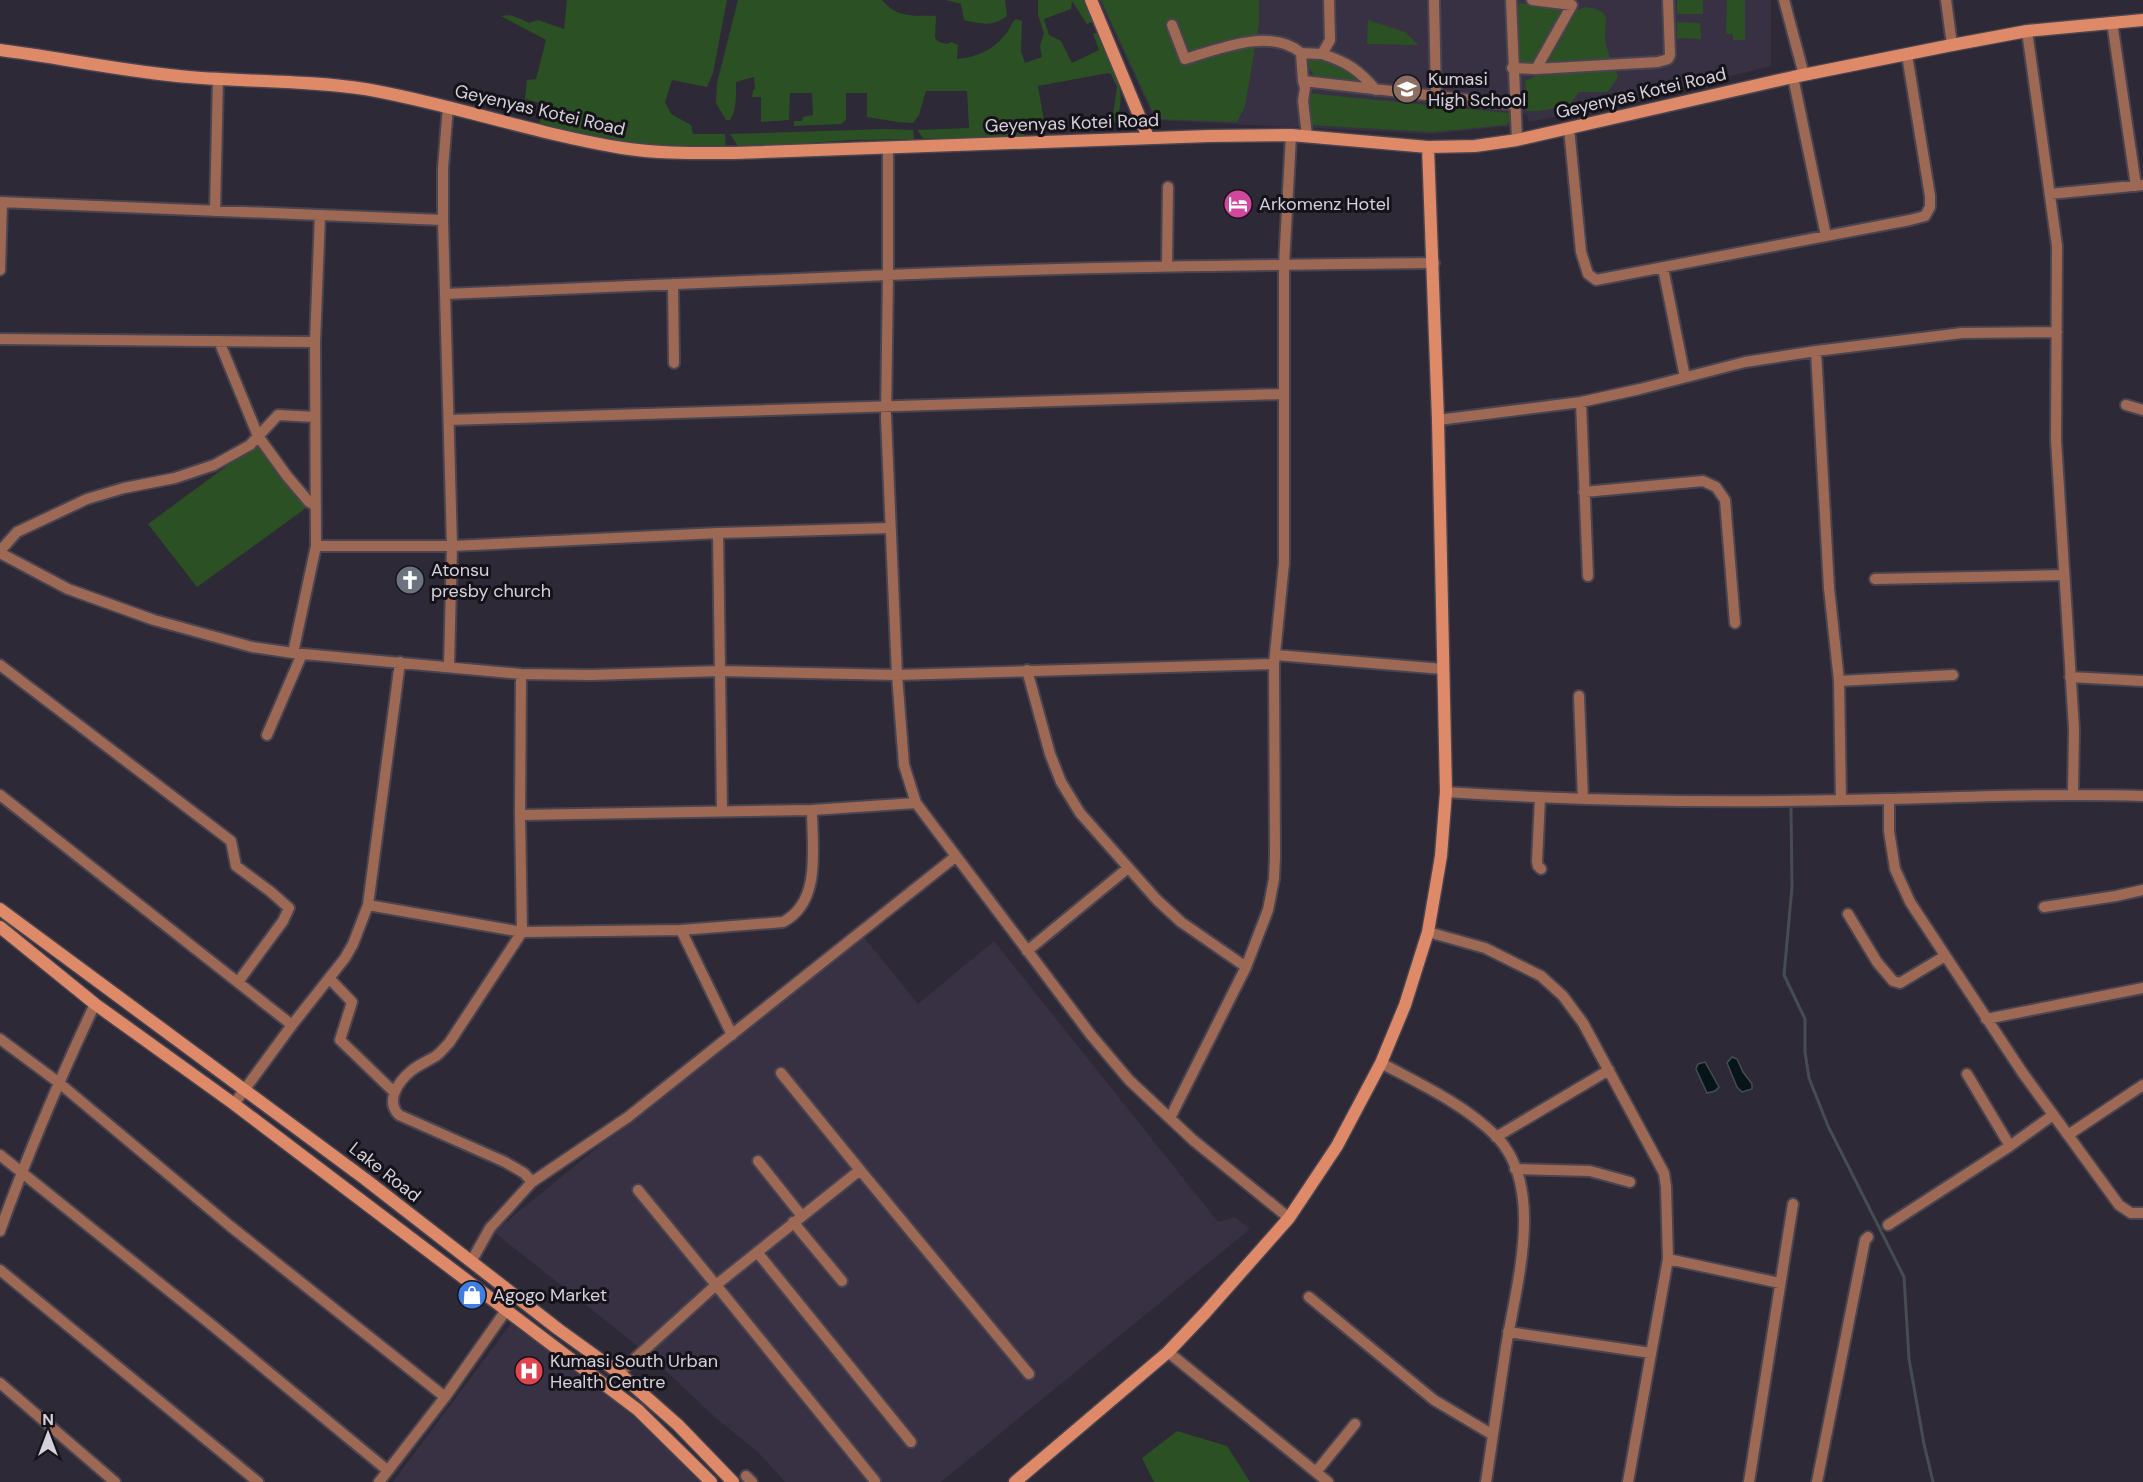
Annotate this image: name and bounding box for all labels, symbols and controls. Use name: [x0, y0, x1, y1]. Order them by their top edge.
street label: Geyenyas Kotei Road: [1553, 62, 1729, 124]
place label: Kumasi High School: [1428, 67, 1526, 112]
school or university icon: Kumasi High School: [1391, 73, 1423, 105]
street label: Geyenyas Kotei Road: [452, 79, 628, 141]
street label: Geyenyas Kotei Road: [984, 108, 1160, 138]
hotel icon: Arkomenz Hotel: [1222, 188, 1254, 220]
place label: Arkomenz Hotel: [1259, 192, 1390, 216]
place label: Atonsu presby church: [431, 558, 551, 603]
church icon: Atonsu presby church: [394, 564, 426, 596]
street label: Lake Road: [344, 1136, 426, 1208]
shop icon: Agogo Market: [456, 1279, 488, 1311]
place label: Agogo Market: [493, 1283, 607, 1307]
place label: Kumasi South Urban Health Centre: [550, 1349, 718, 1394]
hospital icon: Kumasi South Urban Health Centre: [513, 1355, 545, 1387]
north arrow: [18, 1404, 78, 1464]
text: N: [42, 1409, 54, 1430]

